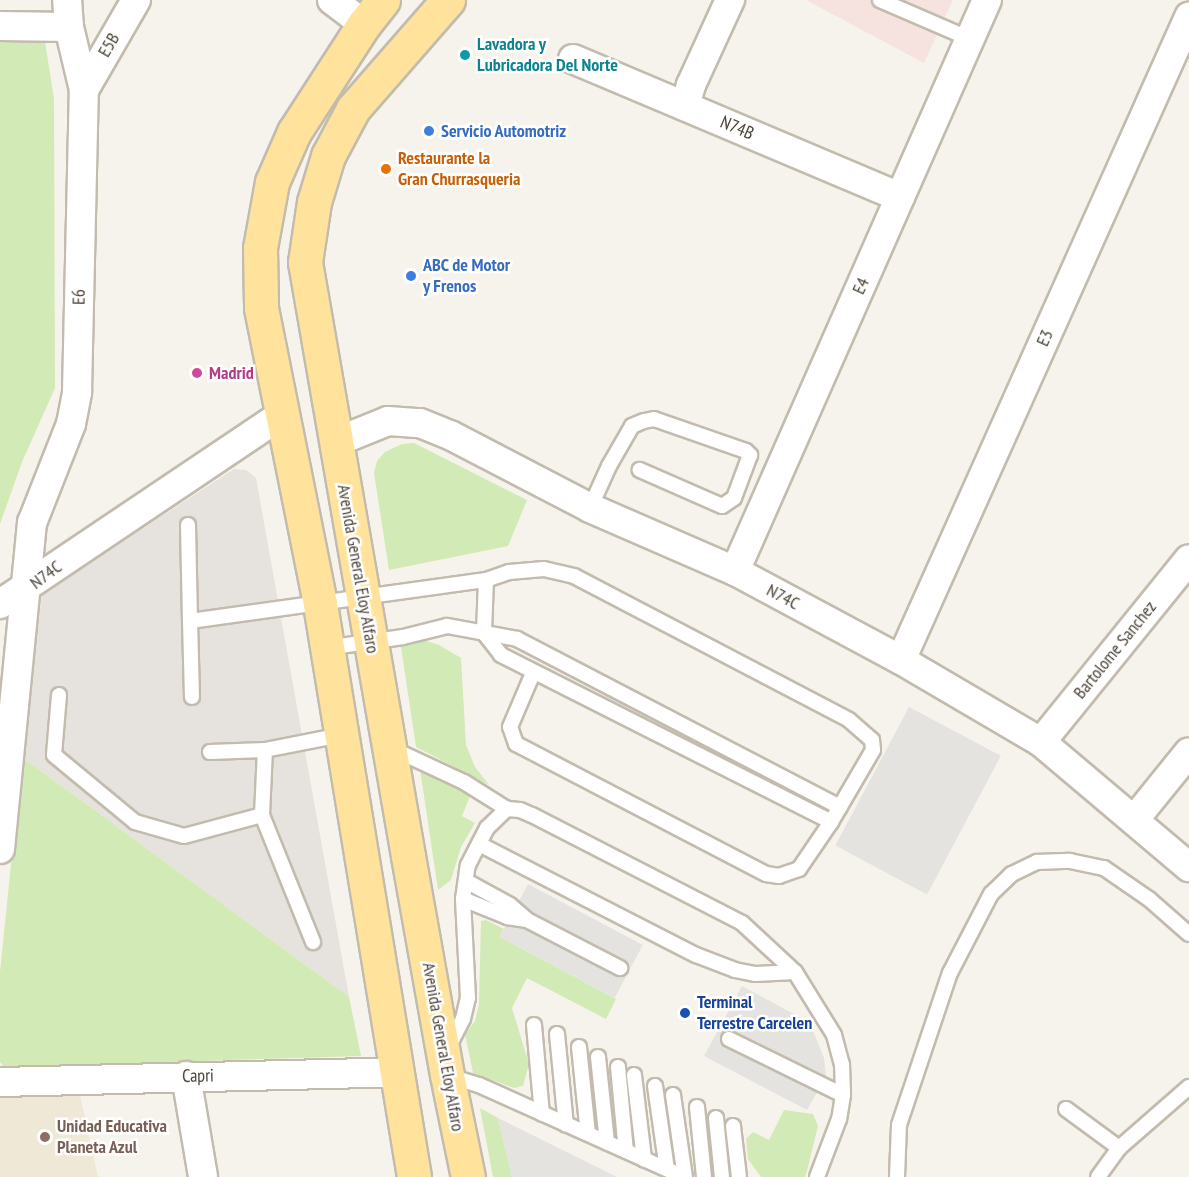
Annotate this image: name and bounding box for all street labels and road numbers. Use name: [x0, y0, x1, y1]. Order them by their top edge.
street label: E5B: [94, 29, 124, 61]
street label: N74B: [717, 111, 757, 145]
street label: E4: [848, 274, 874, 298]
street label: E6: [68, 289, 90, 305]
street label: E3: [1032, 326, 1058, 350]
street label: Avenida General Eloy Alfaro: [332, 482, 384, 656]
street label: N74C: [26, 556, 66, 594]
street label: N74C: [763, 579, 803, 615]
street label: Bartolome Sanchez: [1069, 597, 1161, 703]
street label: Avenida General Eloy Alfaro: [417, 960, 469, 1134]
street label: Capri: [182, 1065, 214, 1087]

